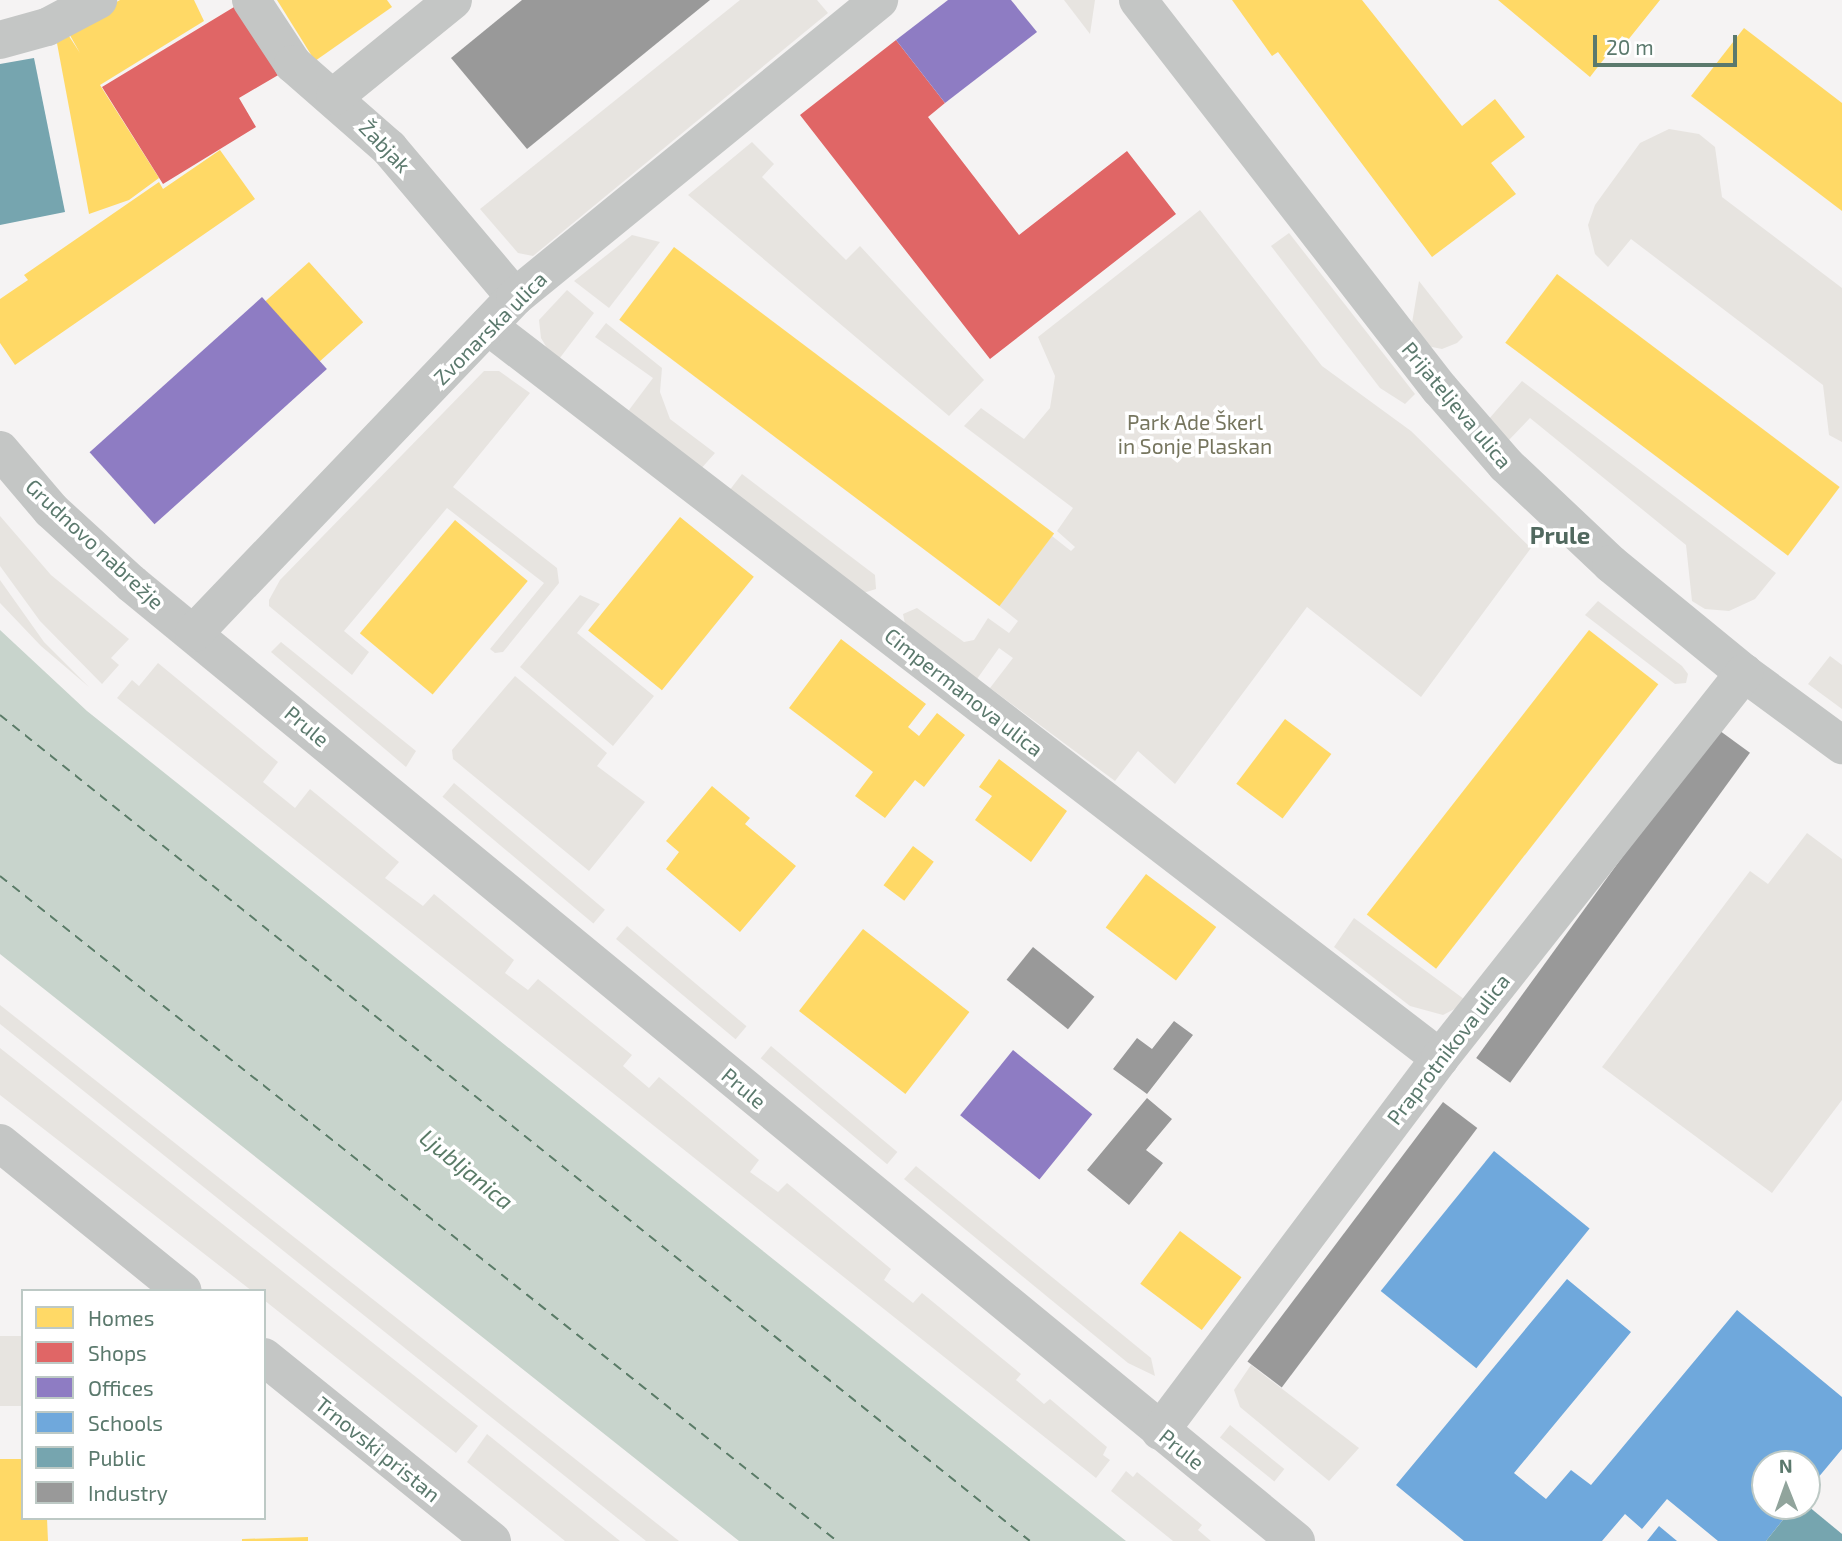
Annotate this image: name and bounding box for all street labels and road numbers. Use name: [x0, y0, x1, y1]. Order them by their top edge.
street label: Žabjak: [354, 115, 416, 177]
street label: Zvonarska ulica: [428, 266, 552, 390]
street label: Prijateljeva ulica: [1397, 337, 1517, 473]
street label: Grudnovo nabrežje: [21, 474, 169, 614]
street label: Cimpermanova ulica: [880, 622, 1048, 762]
street label: Prule: [280, 700, 334, 752]
street label: Praprotnikova ulica: [1381, 969, 1515, 1129]
street label: Prule: [717, 1062, 771, 1114]
street label: Trnovski pristan: [311, 1391, 445, 1507]
street label: Prule: [1155, 1423, 1209, 1475]

